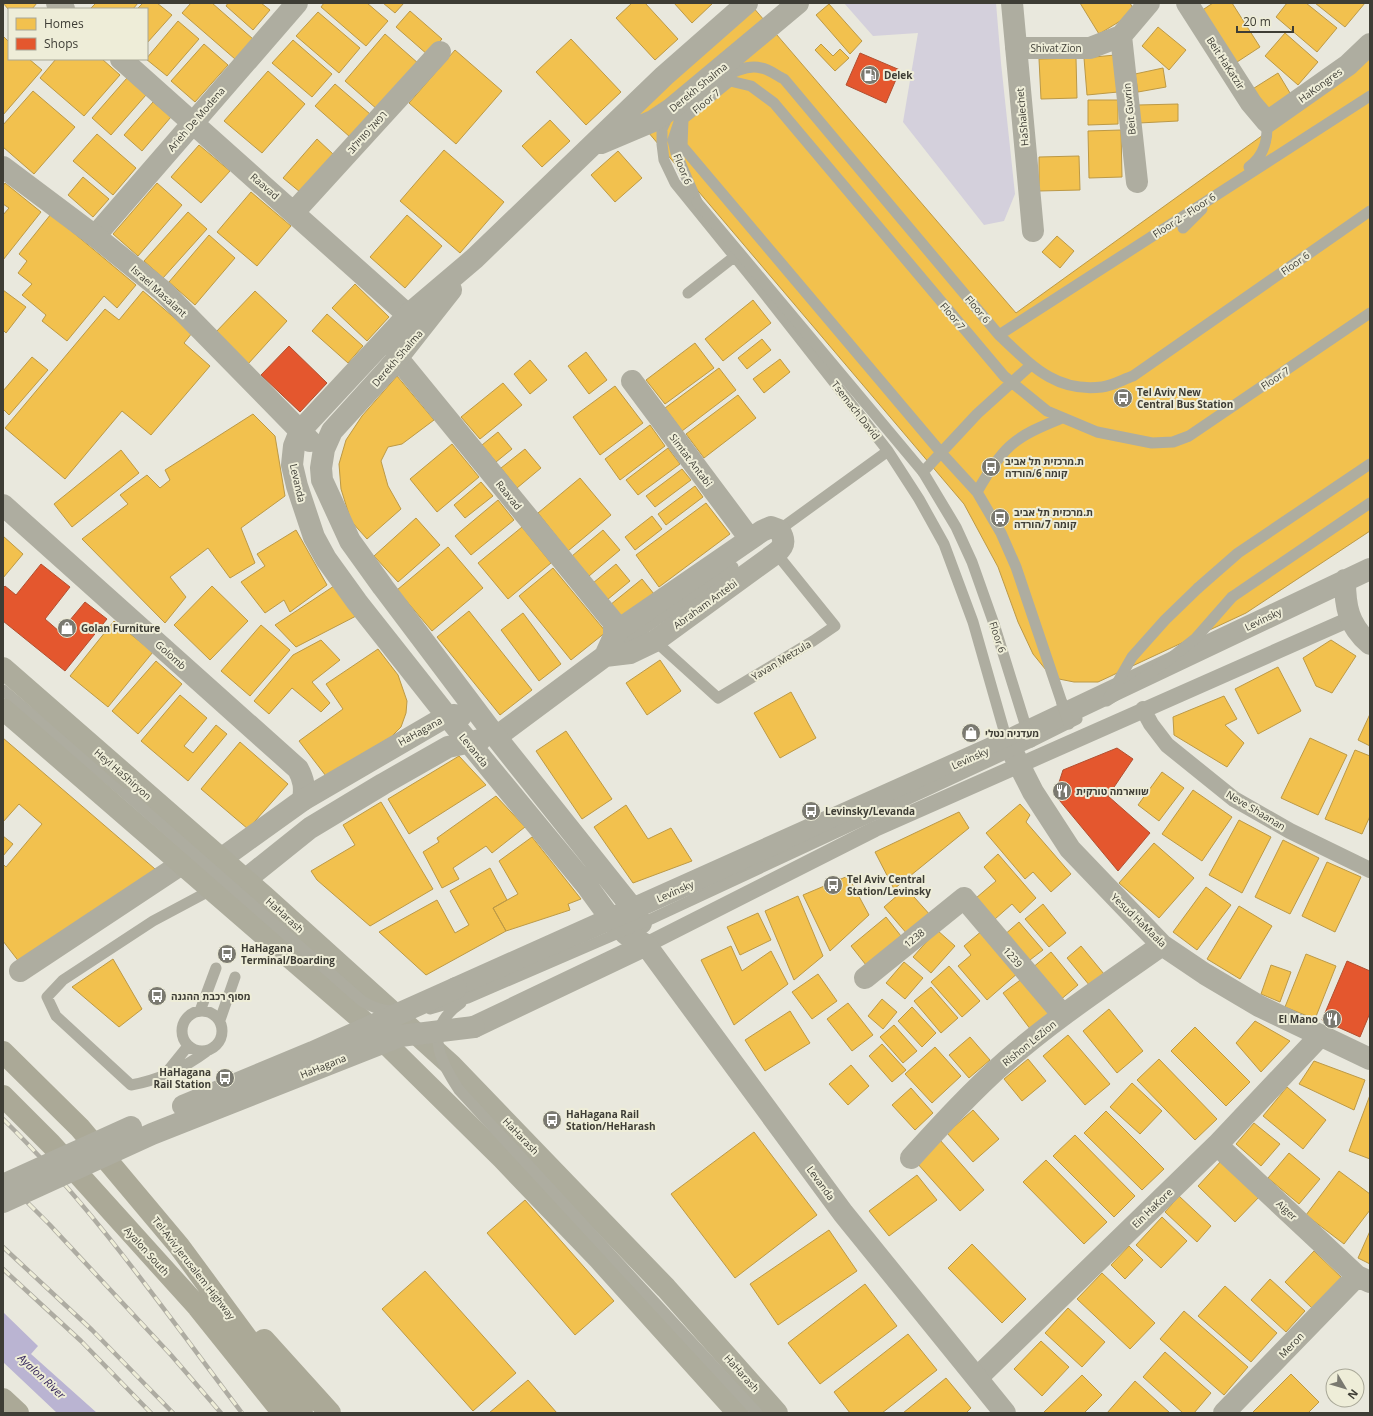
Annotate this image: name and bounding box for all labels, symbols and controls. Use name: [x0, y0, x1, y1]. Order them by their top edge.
legend: [8, 8, 148, 60]
scale bar: [1237, 8, 1293, 34]
text: 20 m: [1243, 13, 1271, 30]
text: Homes: [44, 15, 84, 32]
street label: Beit HaKatzir: [1204, 34, 1248, 92]
text: Shops: [44, 35, 79, 52]
street label: Shivat Zion: [1030, 41, 1082, 55]
street label: Derekh Shalma: [666, 59, 730, 115]
fuel station icon: Delek: [859, 64, 881, 86]
street label: HaKongres: [1295, 64, 1345, 106]
place label: Delek: [884, 68, 913, 82]
street label: Beit Guvrin: [1119, 82, 1139, 136]
street label: Arieh De Modena: [164, 84, 228, 154]
street label: Floor 7: [689, 85, 723, 117]
street label: HaShalechet: [1012, 87, 1032, 147]
street label: רפאל פוזיילוב: [344, 108, 390, 156]
street label: Floor 6: [670, 151, 696, 187]
street label: Raavad: [248, 170, 282, 202]
street label: Floor 2 - Floor 6: [1150, 189, 1219, 241]
street label: Floor 6: [1278, 248, 1312, 278]
street label: Israel Masalant: [128, 262, 190, 320]
street label: Floor 6: [962, 292, 994, 326]
street label: Floor 7: [937, 299, 969, 333]
street label: Derekh Shalma: [368, 327, 426, 389]
street label: Floor 7: [1258, 363, 1292, 393]
street label: Tsemach David: [829, 378, 883, 442]
place label: Tel Aviv New Central Bus Station: [1137, 385, 1233, 411]
bus stop icon: Tel Aviv New Central Bus Station: [1112, 387, 1134, 409]
street label: Simtat Antabi: [667, 431, 715, 489]
place label: ת.מרכזית תל אביב קומה 6/הורדה: [1005, 454, 1084, 480]
bus stop icon: ת.מרכזית תל אביב קומה 6/הורדה: [980, 456, 1002, 478]
street label: Levanda: [287, 462, 309, 504]
street label: Raavad: [493, 477, 525, 513]
place label: ת.מרכזית תל אביב קומה 7/הורדה: [1014, 505, 1093, 531]
bus stop icon: ת.מרכזית תל אביב קומה 7/הורדה: [989, 507, 1011, 529]
street label: Abraham Antebi: [670, 576, 740, 632]
street label: Levinsky: [1242, 604, 1285, 634]
shop icon: Golan Furniture: [56, 617, 78, 639]
street label: Floor 6: [986, 620, 1010, 655]
place label: Golan Furniture: [81, 621, 160, 635]
street label: Golomb: [152, 637, 190, 673]
street label: Yavan Metzula: [748, 637, 814, 683]
street label: HaHagana: [395, 713, 445, 749]
shop icon: מעדניה נטלי: [960, 722, 982, 744]
place label: מעדניה נטלי: [985, 726, 1039, 740]
street label: Levanda: [456, 730, 492, 770]
street label: Levinsky: [949, 743, 992, 772]
street label: Heyl HaShiryon: [91, 745, 155, 803]
restaurant icon: שווארמה טורקית: [1051, 780, 1073, 802]
place label: שווארמה טורקית: [1076, 784, 1149, 798]
street label: Neve Shaanan: [1224, 787, 1288, 833]
bus stop icon: Levinsky/Levanda: [800, 800, 822, 822]
place label: Levinsky/Levanda: [825, 804, 915, 818]
place label: Tel Aviv Central Station/Levinsky: [847, 872, 931, 898]
bus stop icon: Tel Aviv Central Station/Levinsky: [822, 874, 844, 896]
street label: Levinsky: [654, 876, 697, 905]
street label: Yesud HaMaala: [1108, 890, 1170, 950]
street label: HaHarash: [263, 894, 307, 936]
street label: 1238: [901, 925, 928, 951]
place label: HaHagana Terminal/Boarding: [241, 941, 335, 967]
bus stop icon: HaHagana Terminal/Boarding: [216, 943, 238, 965]
street label: 1239: [1000, 944, 1026, 970]
bus stop icon: מסוף רכבת ההגנה: [146, 985, 168, 1007]
place label: מסוף רכבת ההגנה: [171, 989, 251, 1003]
restaurant icon: El Mano: [1321, 1008, 1343, 1030]
place label: El Mano: [1279, 1012, 1318, 1026]
street label: Rishon LeZion: [999, 1017, 1059, 1069]
street label: HaHagana: [298, 1050, 348, 1082]
place label: HaHagana Rail Station: [154, 1065, 211, 1091]
bus stop icon: HaHagana Rail Station: [214, 1067, 236, 1089]
place label: HaHagana Rail Station/HeHarash: [566, 1107, 656, 1133]
bus stop icon: HaHagana Rail Station/HeHarash: [541, 1109, 563, 1131]
street label: HaHarash: [500, 1114, 542, 1158]
street label: Levanda: [804, 1163, 838, 1203]
street label: Ein HaKore: [1129, 1185, 1176, 1231]
street label: Aiger: [1273, 1197, 1301, 1223]
street label: Tel-Aviv Jerusalem Highway: [149, 1214, 239, 1323]
street label: Ayalon South: [121, 1223, 173, 1279]
street label: Meron: [1275, 1329, 1307, 1361]
water label: Ayalon River: [14, 1350, 69, 1402]
street label: HaHarash: [721, 1351, 763, 1395]
north arrow: [1325, 1368, 1365, 1408]
text: N: [1345, 1386, 1362, 1403]

